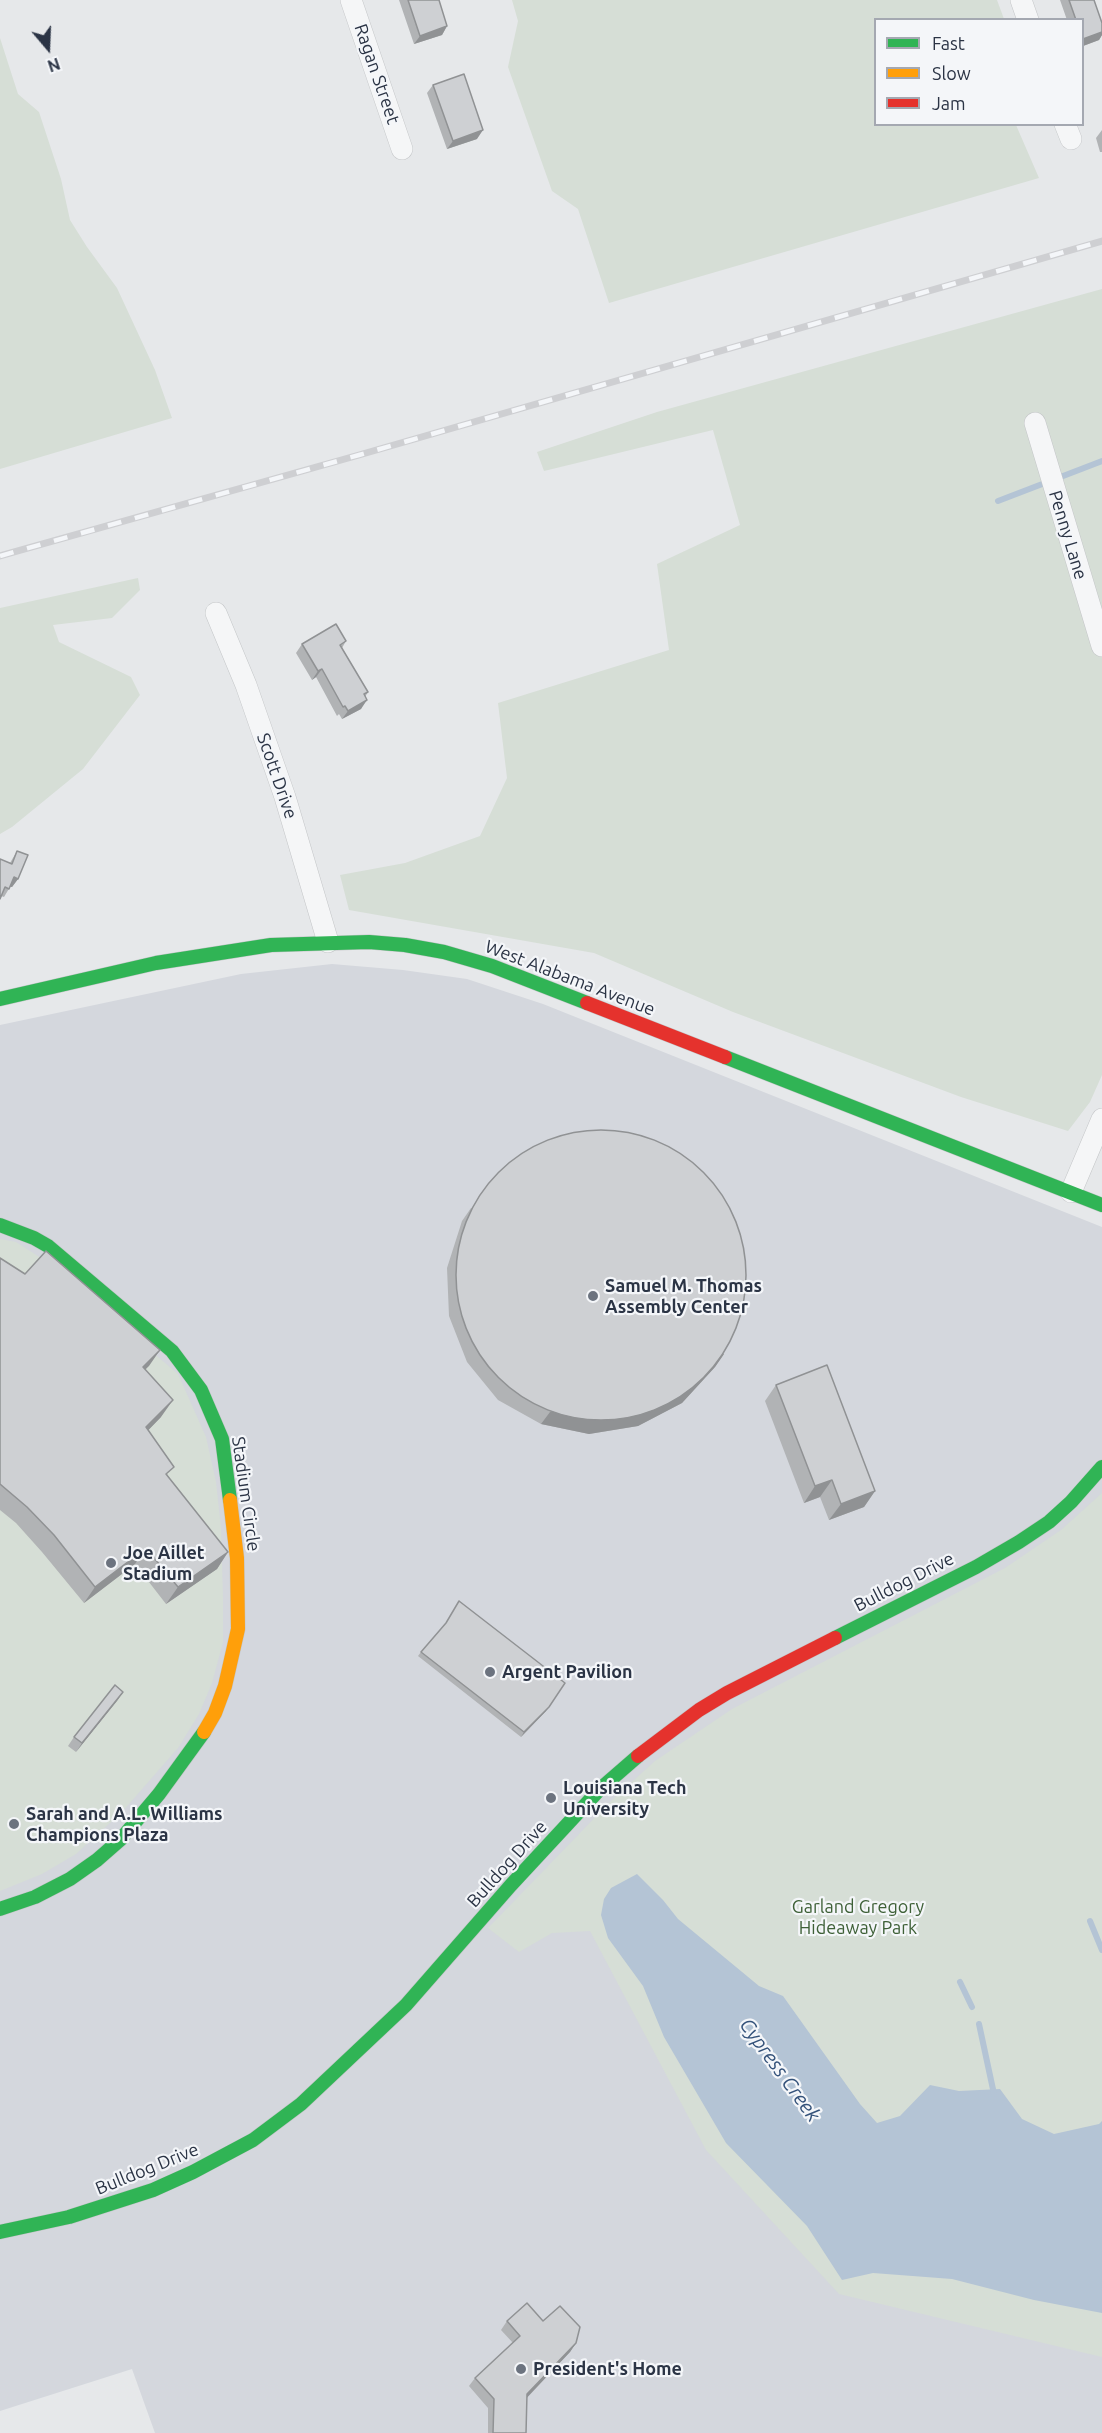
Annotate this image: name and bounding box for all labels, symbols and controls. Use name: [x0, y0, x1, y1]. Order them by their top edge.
north arrow: [18, 18, 78, 78]
legend: [874, 18, 1084, 126]
street label: Ragan Street: [350, 21, 404, 127]
text: Fast: [932, 33, 965, 53]
text: N: [45, 55, 62, 75]
text: Slow: [932, 63, 971, 83]
text: Jam: [932, 93, 966, 113]
street label: Penny Lane: [1044, 488, 1092, 582]
street label: Scott Drive: [252, 730, 302, 822]
street label: West Alabama Avenue: [482, 936, 658, 1020]
place label: Samuel M. Thomas Assembly Center: [605, 1275, 762, 1318]
marker: Samuel M. Thomas Assembly Center: [586, 1289, 600, 1303]
street label: Stadium Circle: [227, 1435, 265, 1553]
place label: Joe Aillet Stadium: [123, 1542, 205, 1584]
street label: Bulldog Drive: [850, 1548, 958, 1616]
marker: Joe Aillet Stadium: [104, 1556, 118, 1570]
place label: Argent Pavilion: [502, 1661, 633, 1683]
marker: Argent Pavilion: [483, 1665, 497, 1679]
place label: Louisiana Tech University: [563, 1777, 686, 1820]
marker: Louisiana Tech University: [544, 1791, 558, 1805]
place label: Sarah and A.L. Williams Champions Plaza: [26, 1803, 223, 1846]
street label: Bulldog Drive: [462, 1816, 552, 1912]
marker: Sarah and A.L. Williams Champions Plaza: [7, 1817, 21, 1831]
park label: Garland Gregory Hideaway Park: [792, 1896, 924, 1938]
water label: Cypress Creek: [734, 2014, 826, 2126]
street label: Bulldog Drive: [92, 2139, 202, 2199]
place label: President's Home: [533, 2358, 682, 2380]
marker: President's Home: [514, 2362, 528, 2376]

